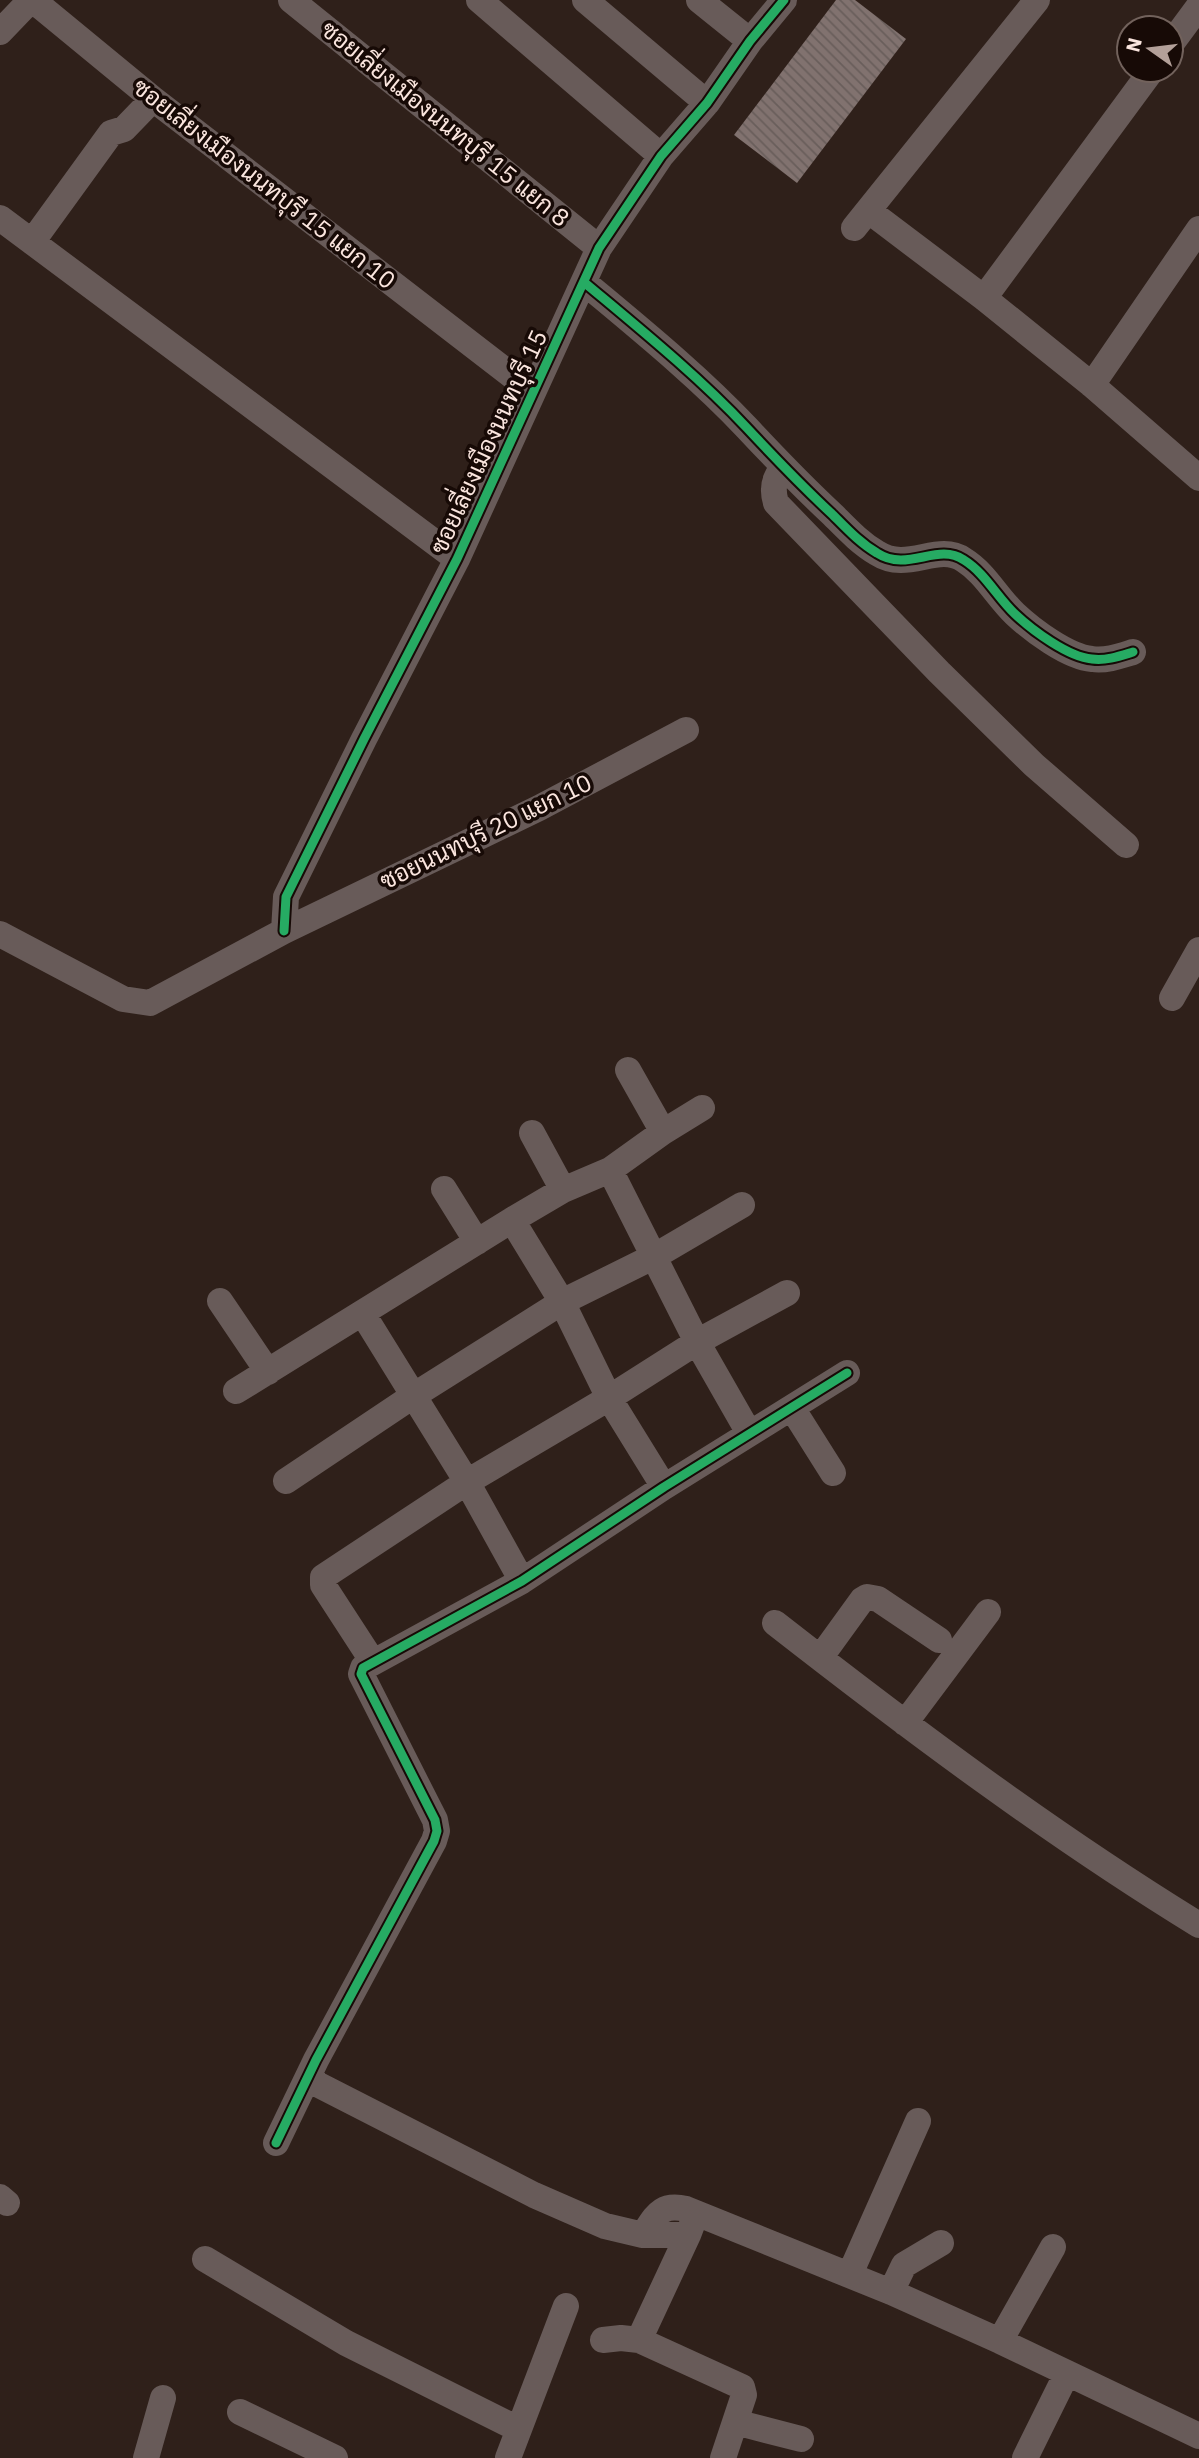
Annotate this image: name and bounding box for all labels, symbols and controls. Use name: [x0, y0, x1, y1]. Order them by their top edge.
street label: ซอยเลี่ยงเมืองนนทบุรี 15 แยก 8: [314, 10, 579, 234]
north arrow: [1115, 14, 1185, 84]
text: N: [1120, 35, 1147, 54]
street label: ซอยเลี่ยงเมืองนนทบุรี 15 แยก 10: [126, 67, 405, 297]
street label: ซอยเลี่ยงเมืองนนทบุรี 15: [418, 323, 555, 559]
street label: ซอยนนทบุรี 20 แยก 10: [374, 766, 597, 897]

